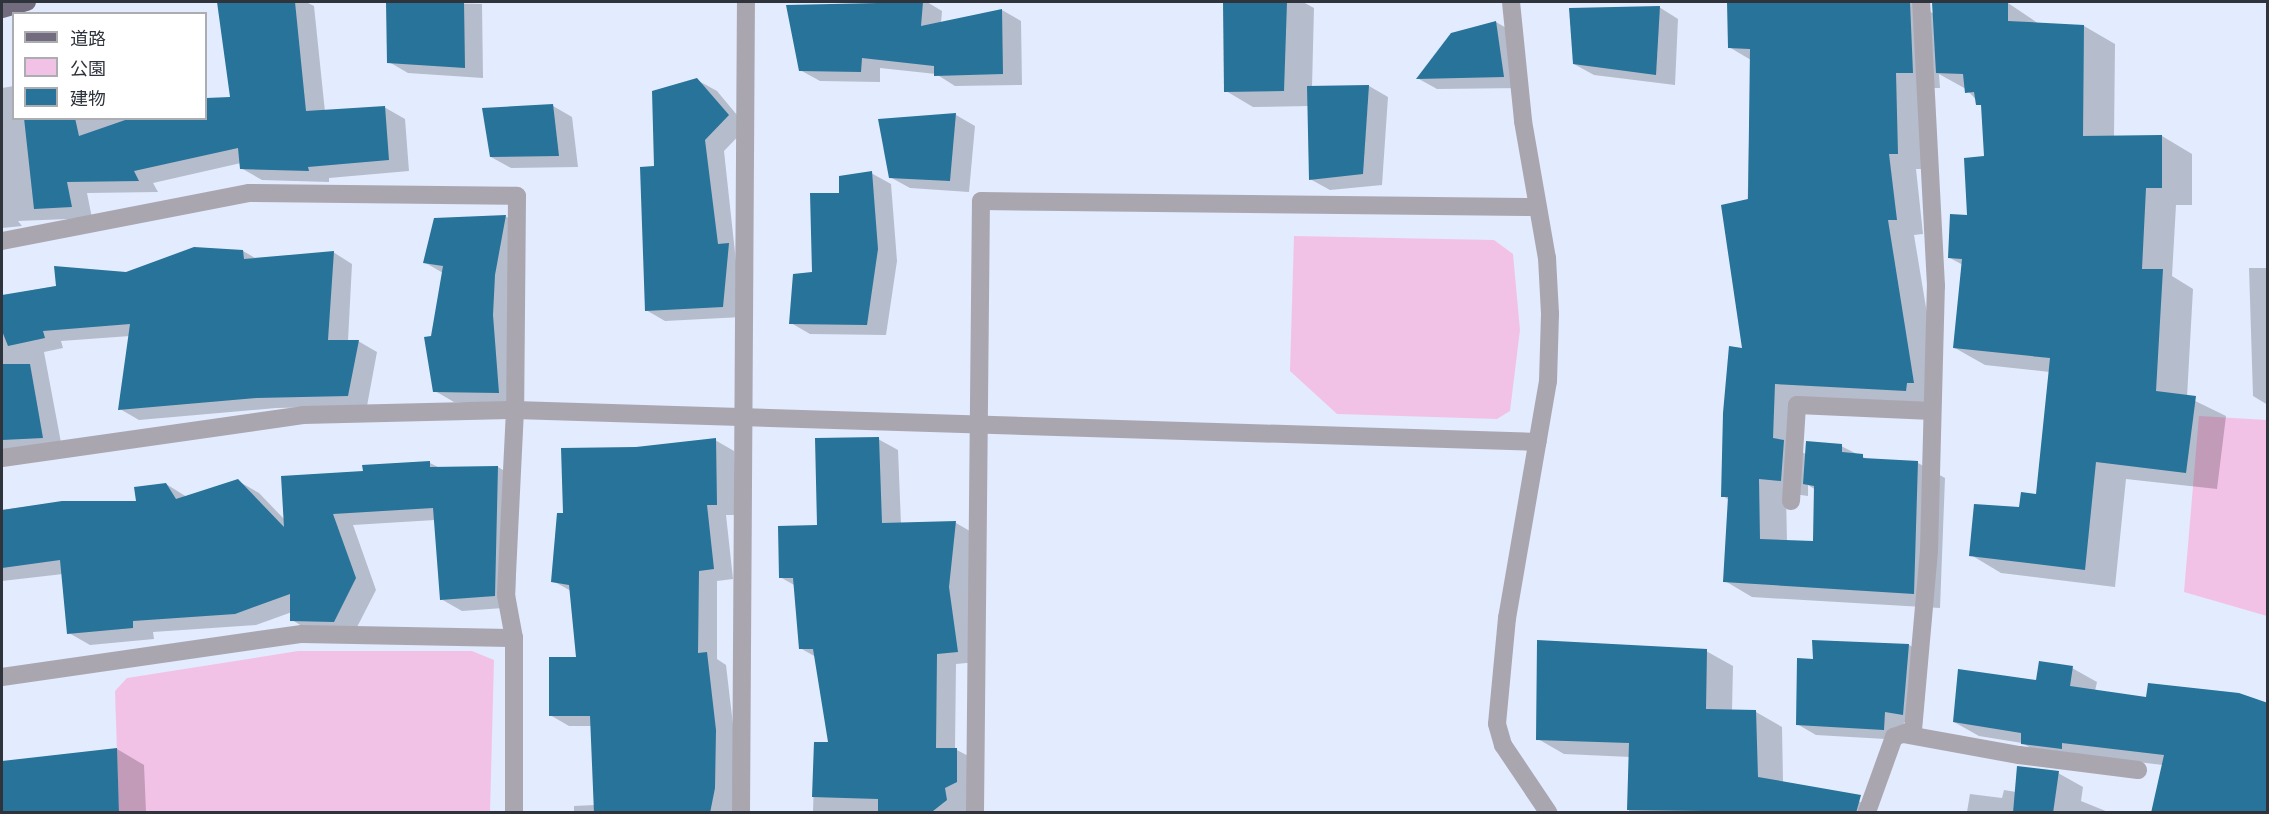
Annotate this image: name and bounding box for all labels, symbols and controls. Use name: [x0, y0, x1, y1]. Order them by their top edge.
legend: [12, 12, 207, 120]
text: 道路: [70, 27, 106, 50]
text: 公園: [70, 57, 106, 80]
text: 建物: [70, 87, 106, 110]

